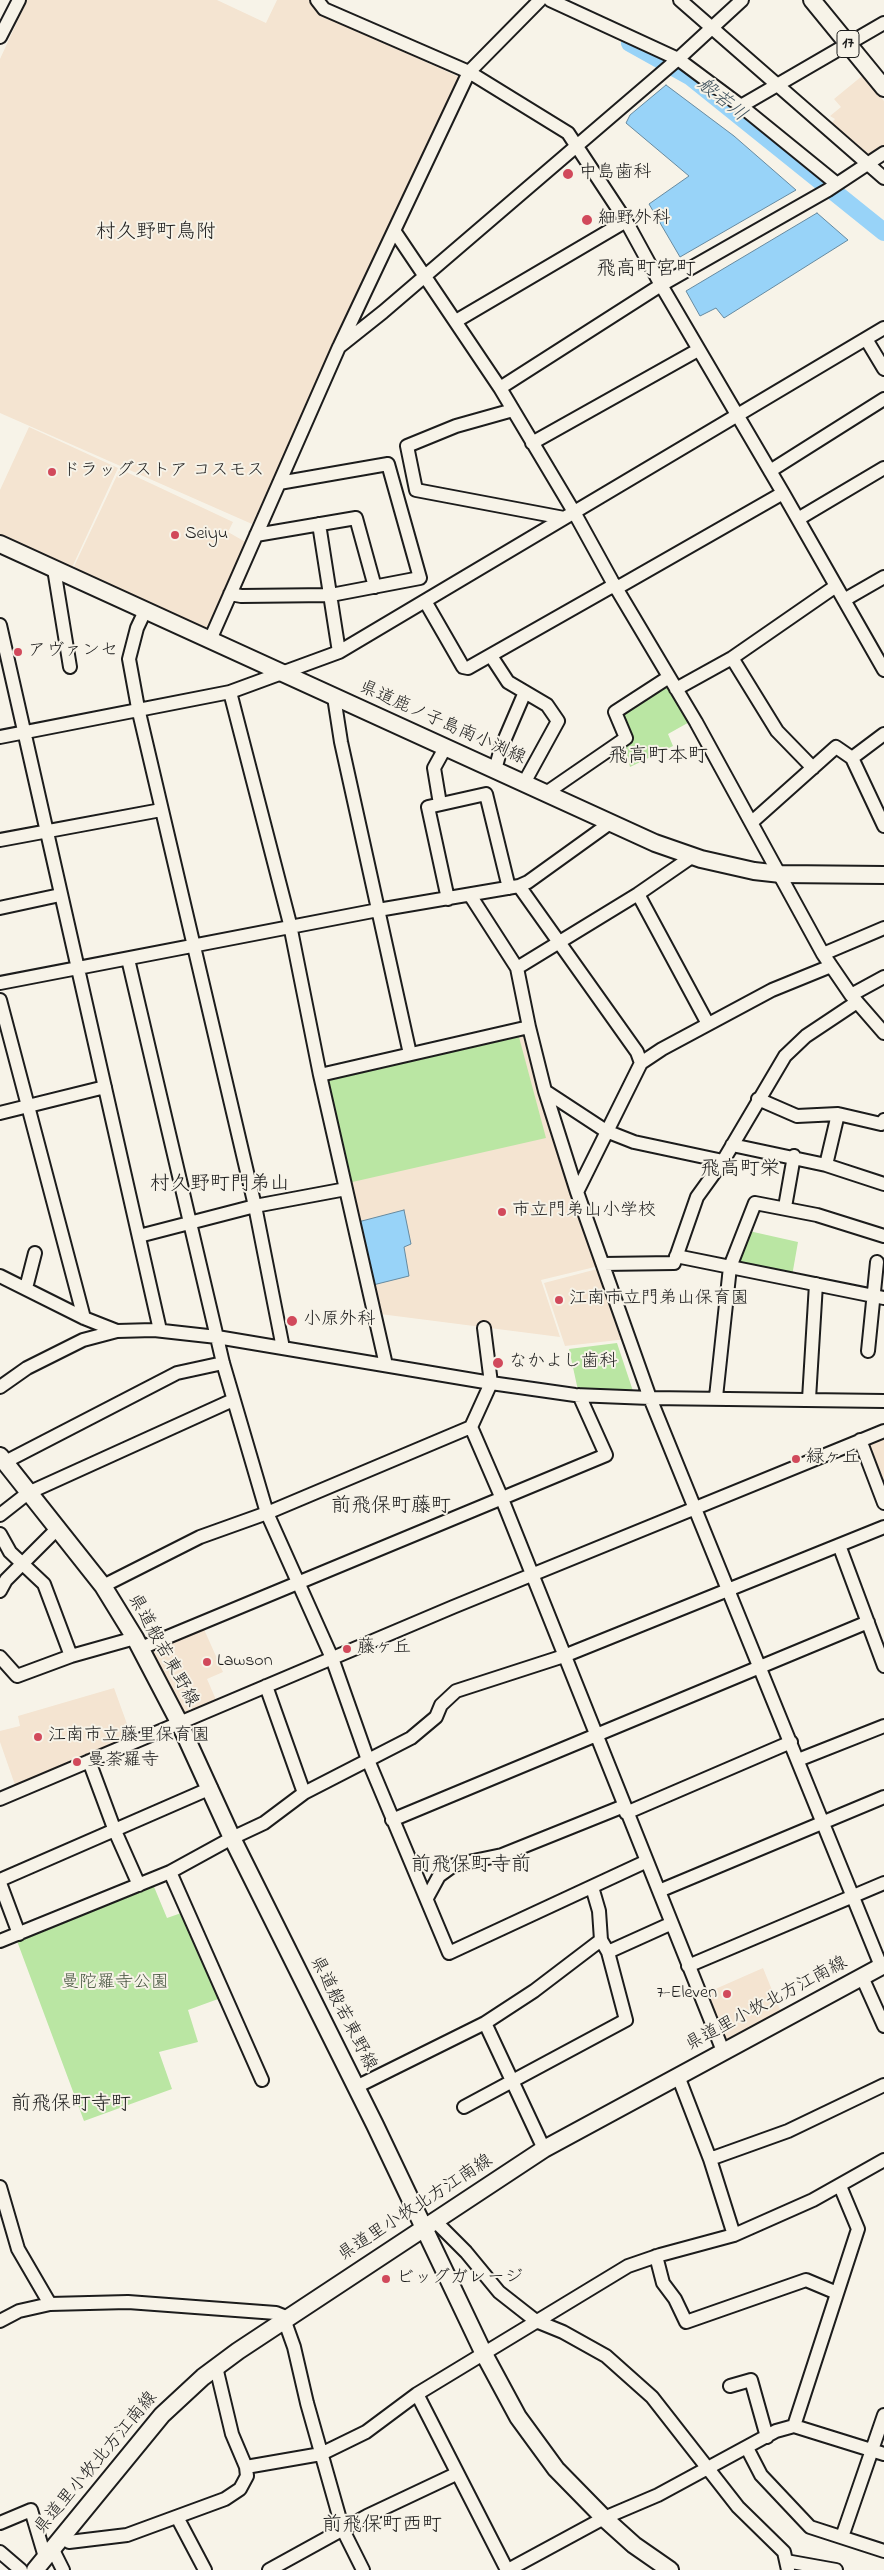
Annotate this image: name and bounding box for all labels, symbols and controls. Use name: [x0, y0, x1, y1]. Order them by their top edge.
road number: 17: [837, 31, 859, 58]
water label: 般若川: [692, 74, 750, 128]
place label: 中島歯科: [579, 163, 651, 185]
marker: 中島歯科: [561, 167, 575, 181]
place label: 細野外科: [598, 209, 670, 231]
marker: 細野外科: [580, 213, 594, 227]
district label: 村久野町鳥附: [96, 222, 216, 246]
district label: 飛高町宮町: [596, 259, 696, 283]
place label: ドラッグストア コスモス: [62, 461, 264, 483]
marker: ドラッグストア コスモス: [46, 466, 58, 478]
place label: Seiyu: [185, 524, 228, 546]
marker: Seiyu: [169, 529, 181, 541]
place label: アヴァンセ: [28, 641, 118, 663]
marker: アヴァンセ: [12, 646, 24, 658]
street label: 県道鹿ノ子島南小渕線: [355, 678, 529, 770]
district label: 飛高町本町: [608, 746, 708, 770]
district label: 飛高町栄: [700, 1159, 780, 1183]
district label: 村久野町門弟山: [150, 1174, 290, 1198]
place label: 市立門弟山小学校: [512, 1201, 656, 1223]
marker: 市立門弟山小学校: [496, 1206, 508, 1218]
place label: 江南市立門弟山保育園: [569, 1289, 749, 1311]
marker: 江南市立門弟山保育園: [553, 1294, 565, 1306]
place label: 小原外科: [303, 1310, 375, 1332]
marker: 小原外科: [285, 1314, 299, 1328]
place label: なかよし歯科: [509, 1352, 617, 1374]
marker: なかよし歯科: [491, 1356, 505, 1370]
place label: 緑ヶ丘: [806, 1448, 860, 1470]
marker: 緑ヶ丘: [790, 1453, 802, 1465]
district label: 前飛保町藤町: [331, 1496, 451, 1520]
street label: 県道般若東野線: [122, 1591, 202, 1711]
place label: 藤ヶ丘: [357, 1638, 411, 1660]
marker: 藤ヶ丘: [341, 1643, 353, 1655]
place label: Lawson: [217, 1651, 273, 1673]
marker: Lawson: [201, 1656, 213, 1668]
place label: 江南市立藤里保育園: [48, 1726, 210, 1748]
marker: 江南市立藤里保育園: [32, 1731, 44, 1743]
place label: 曼荼羅寺: [87, 1751, 159, 1773]
marker: 曼荼羅寺: [71, 1756, 83, 1768]
district label: 前飛保町寺前: [411, 1855, 531, 1879]
street label: 県道般若東野線: [304, 1953, 380, 2075]
street label: 県道里小牧北方江南線: [682, 1953, 852, 2057]
park label: 曼陀羅寺公園: [61, 1973, 169, 1995]
place label: 7-Eleven: [656, 1983, 717, 2005]
marker: 7-Eleven: [721, 1988, 733, 2000]
district label: 前飛保町寺町: [11, 2094, 131, 2118]
street label: 県道里小牧北方江南線: [335, 2151, 497, 2267]
place label: ビッグガレージ: [396, 2268, 523, 2290]
marker: ビッグガレージ: [380, 2273, 392, 2285]
street label: 県道里小牧北方江南線: [31, 2388, 163, 2540]
district label: 前飛保町西町: [322, 2515, 442, 2539]

